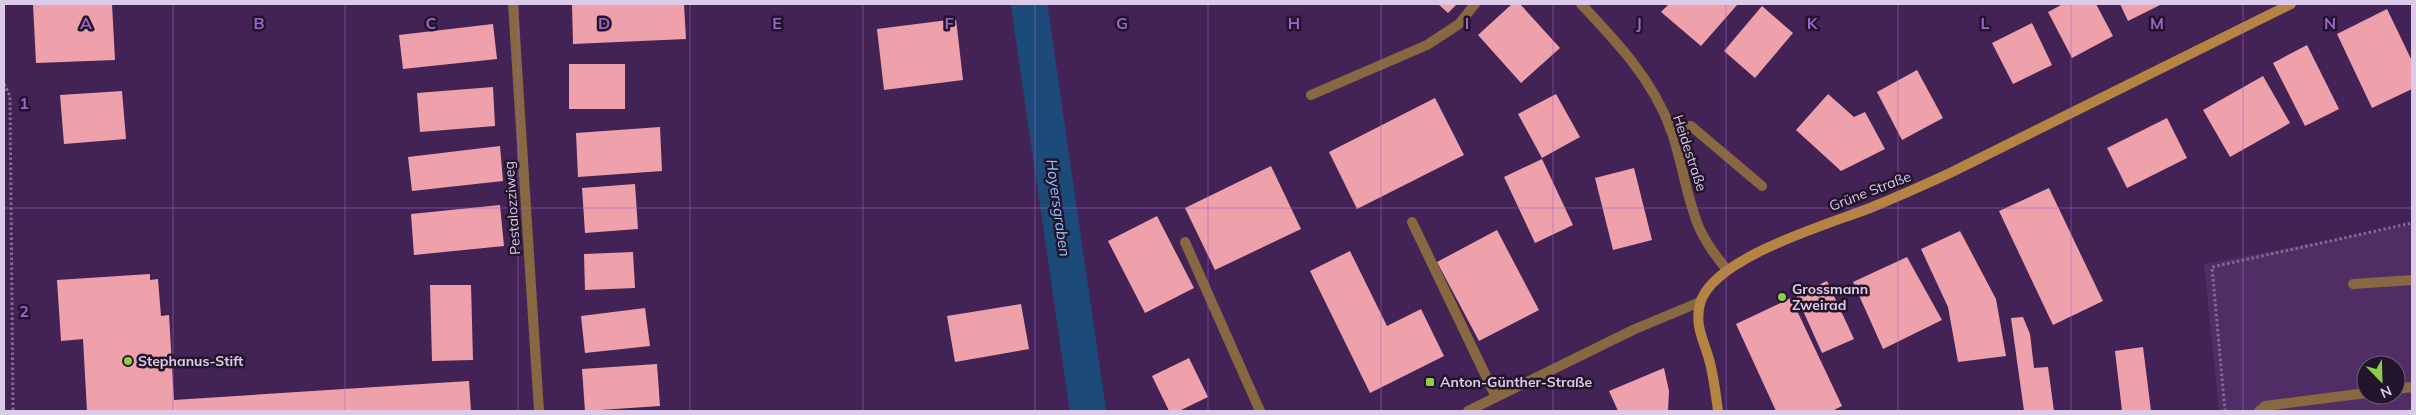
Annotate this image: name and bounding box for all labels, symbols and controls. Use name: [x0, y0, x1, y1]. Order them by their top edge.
text: A: [80, 13, 92, 33]
text: B: [253, 13, 265, 33]
text: C: [426, 13, 437, 33]
text: D: [598, 13, 610, 33]
text: E: [772, 13, 782, 33]
text: F: [944, 13, 954, 33]
text: G: [1116, 13, 1128, 33]
text: H: [1288, 13, 1300, 33]
text: I: [1465, 13, 1469, 33]
text: J: [1636, 13, 1642, 33]
text: K: [1807, 13, 1819, 33]
text: L: [1981, 13, 1990, 33]
text: M: [2150, 13, 2164, 33]
text: N: [2324, 13, 2336, 33]
text: 1: [19, 93, 29, 113]
street label: Heidestraße: [1669, 112, 1711, 194]
water label: Hoyersgraben: [1042, 158, 1075, 258]
street label: Pestalozziweg: [500, 161, 524, 255]
street label: Grüne Straße: [1826, 167, 1914, 215]
place label: Grossmann Zweirad: [1792, 280, 1868, 314]
marker: Grossmann Zweirad: [1776, 291, 1788, 303]
text: 2: [19, 301, 29, 321]
place label: Stephanus-Stift: [138, 352, 244, 370]
marker: Stephanus-Stift: [122, 355, 134, 367]
north arrow: [2356, 355, 2406, 405]
place label: Anton-Günther-Straße: [1440, 373, 1592, 391]
marker: Anton-Günther-Straße: [1424, 376, 1436, 388]
text: N: [2378, 382, 2394, 402]

